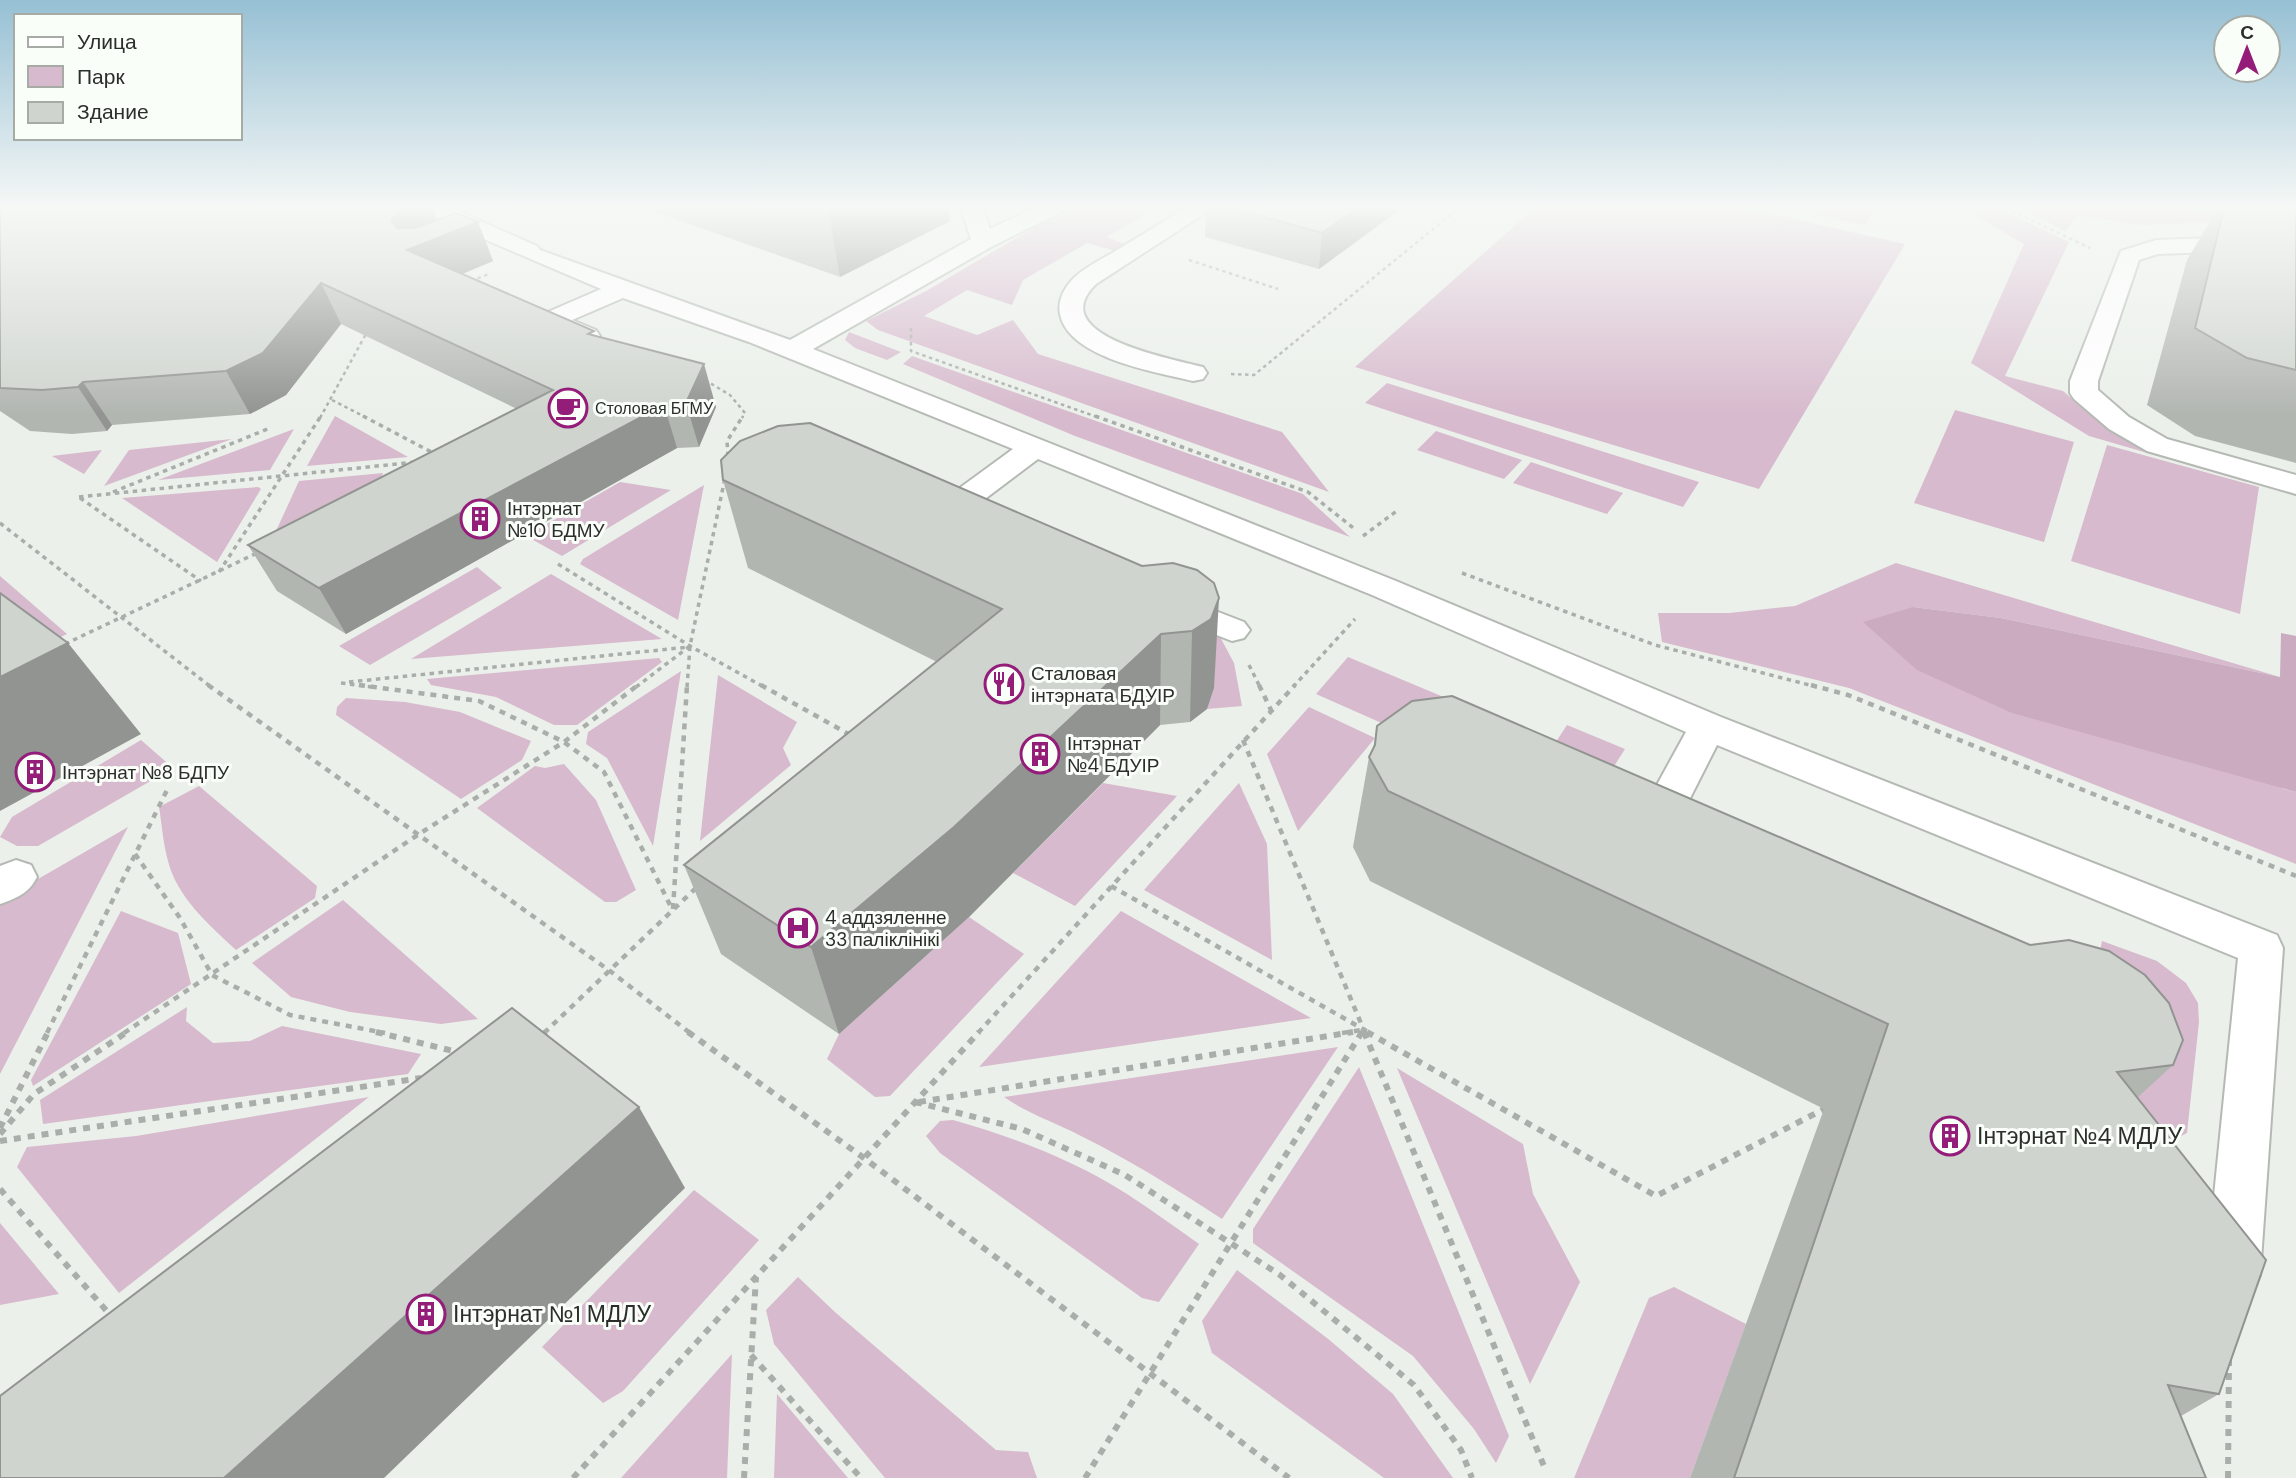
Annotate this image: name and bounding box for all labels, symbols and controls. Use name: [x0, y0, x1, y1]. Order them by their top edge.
legend: [14, 14, 242, 140]
north arrow: [2212, 14, 2282, 84]
text: С: [2240, 20, 2254, 45]
text: Улица: [77, 28, 137, 56]
text: Парк: [77, 63, 125, 91]
text: Здание: [77, 98, 149, 126]
cafe icon: Столовая БГМУ: [547, 387, 589, 429]
place label: Столовая БГМУ: [595, 398, 714, 419]
place label: Інтэрнат №10 БДМУ: [507, 496, 606, 543]
building icon: Інтэрнат №10 БДМУ: [459, 498, 501, 540]
place label: Сталовая інтэрната БДУІР: [1031, 661, 1175, 708]
restaurant icon: Сталовая інтэрната БДУІР: [983, 663, 1025, 705]
place label: Інтэрнат №4 БДУІР: [1067, 731, 1160, 778]
building icon: Інтэрнат №4 БДУІР: [1019, 733, 1061, 775]
building icon: Інтэрнат №8 БДПУ: [14, 751, 56, 793]
place label: Інтэрнат №8 БДПУ: [62, 760, 230, 785]
place label: 4 аддзяленне 33 паліклінікі: [825, 905, 947, 952]
hospital icon: 4 аддзяленне 33 паліклінікі: [777, 907, 819, 949]
building icon: Інтэрнат №4 МДЛУ: [1929, 1115, 1971, 1157]
place label: Інтэрнат №4 МДЛУ: [1977, 1121, 2182, 1151]
building icon: Інтэрнат №1 МДЛУ: [405, 1293, 447, 1335]
place label: Інтэрнат №1 МДЛУ: [453, 1299, 652, 1329]

